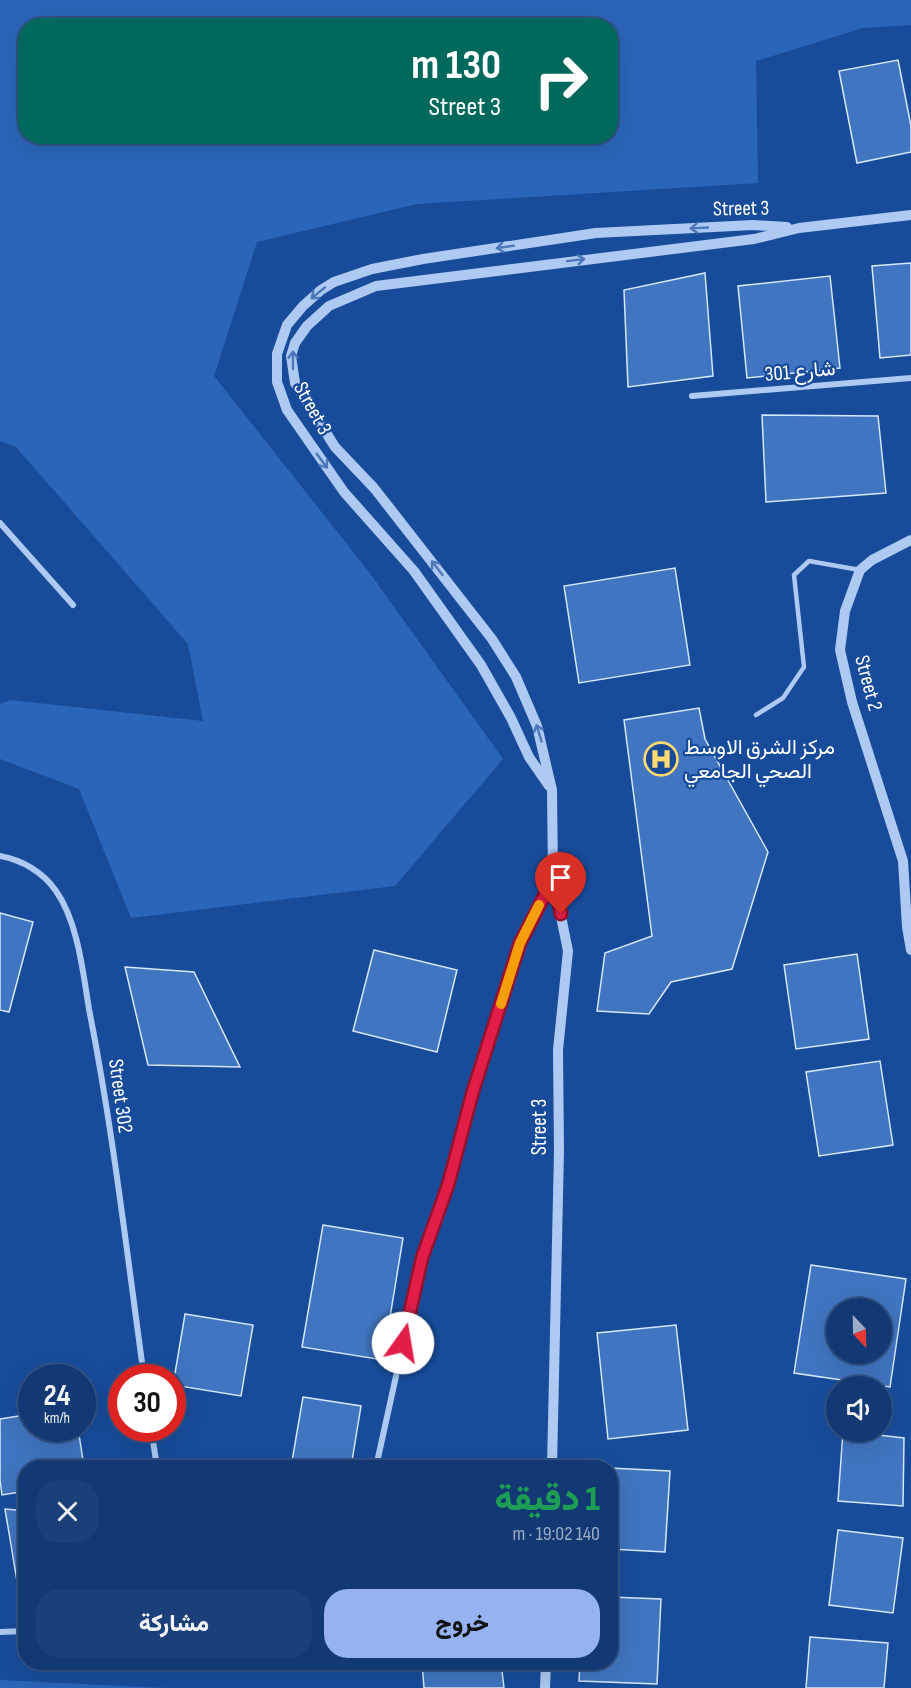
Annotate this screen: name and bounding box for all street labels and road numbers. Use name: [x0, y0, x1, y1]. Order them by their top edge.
street label: Street 3: [713, 196, 769, 221]
street label: شارع 301: [764, 356, 837, 388]
street label: Street 3: [288, 377, 337, 439]
street label: Street 2: [849, 653, 888, 714]
street label: Street 302: [103, 1057, 138, 1135]
street label: Street 3: [527, 1099, 552, 1155]

